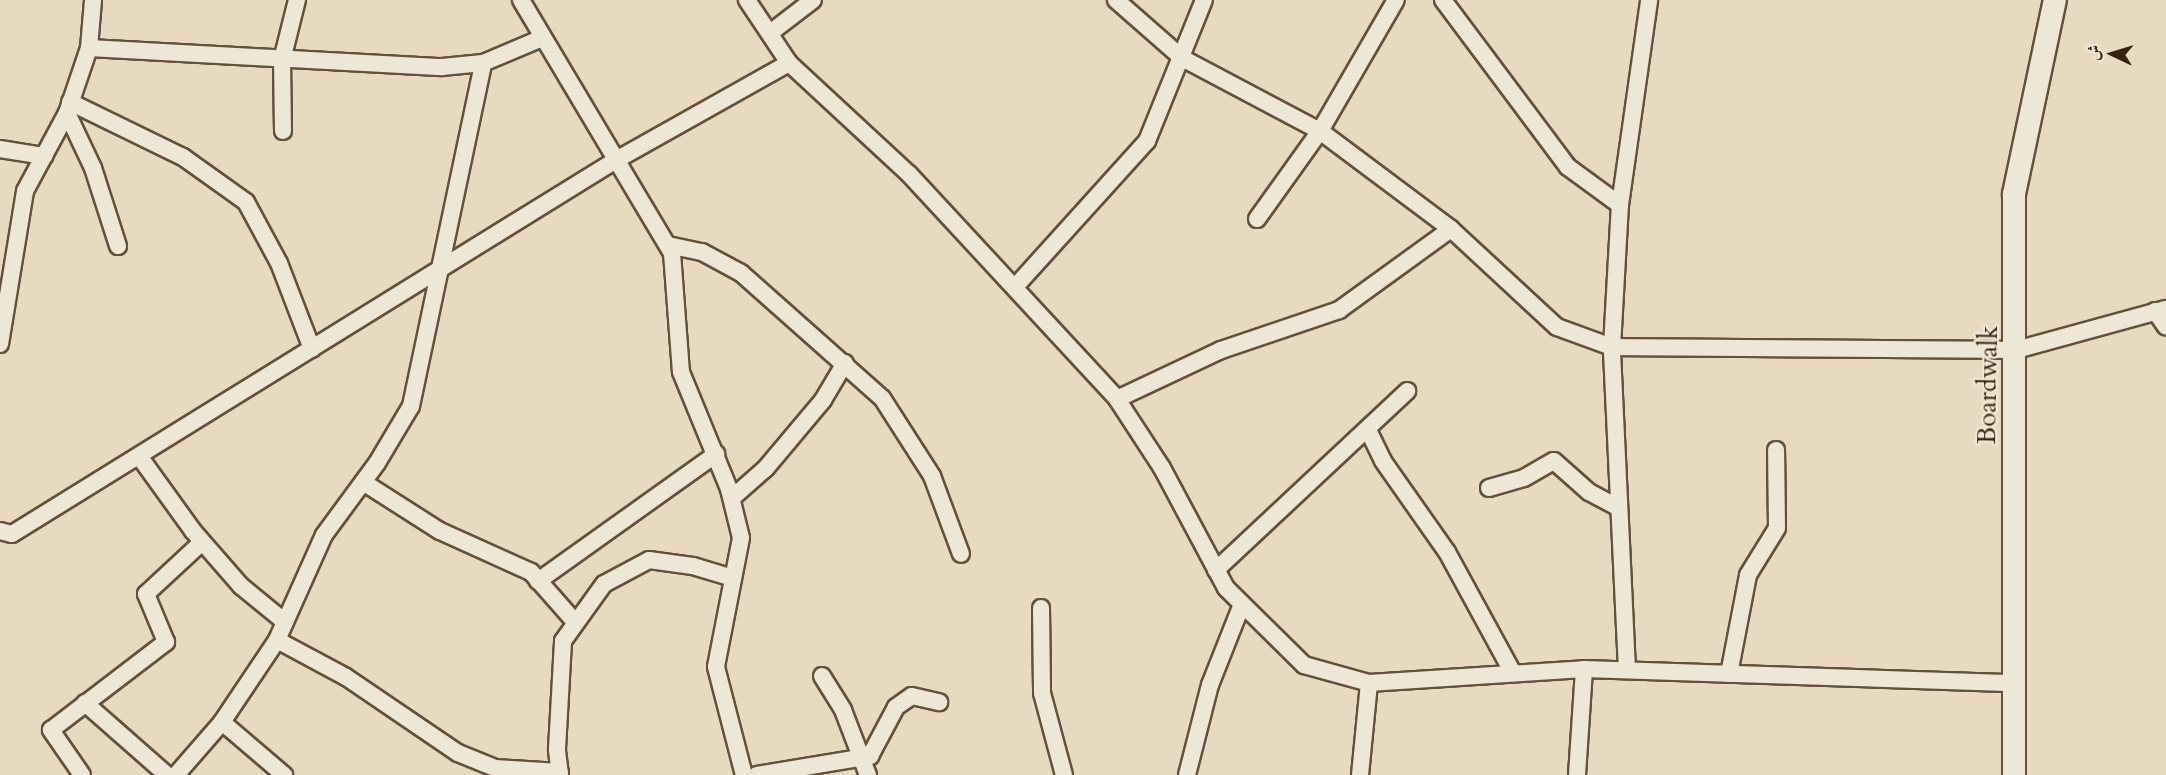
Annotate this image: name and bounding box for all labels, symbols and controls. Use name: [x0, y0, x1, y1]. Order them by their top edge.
north arrow: [2082, 24, 2142, 84]
text: ش: [2083, 44, 2106, 61]
street label: Boardwalk: [1971, 325, 2005, 445]

